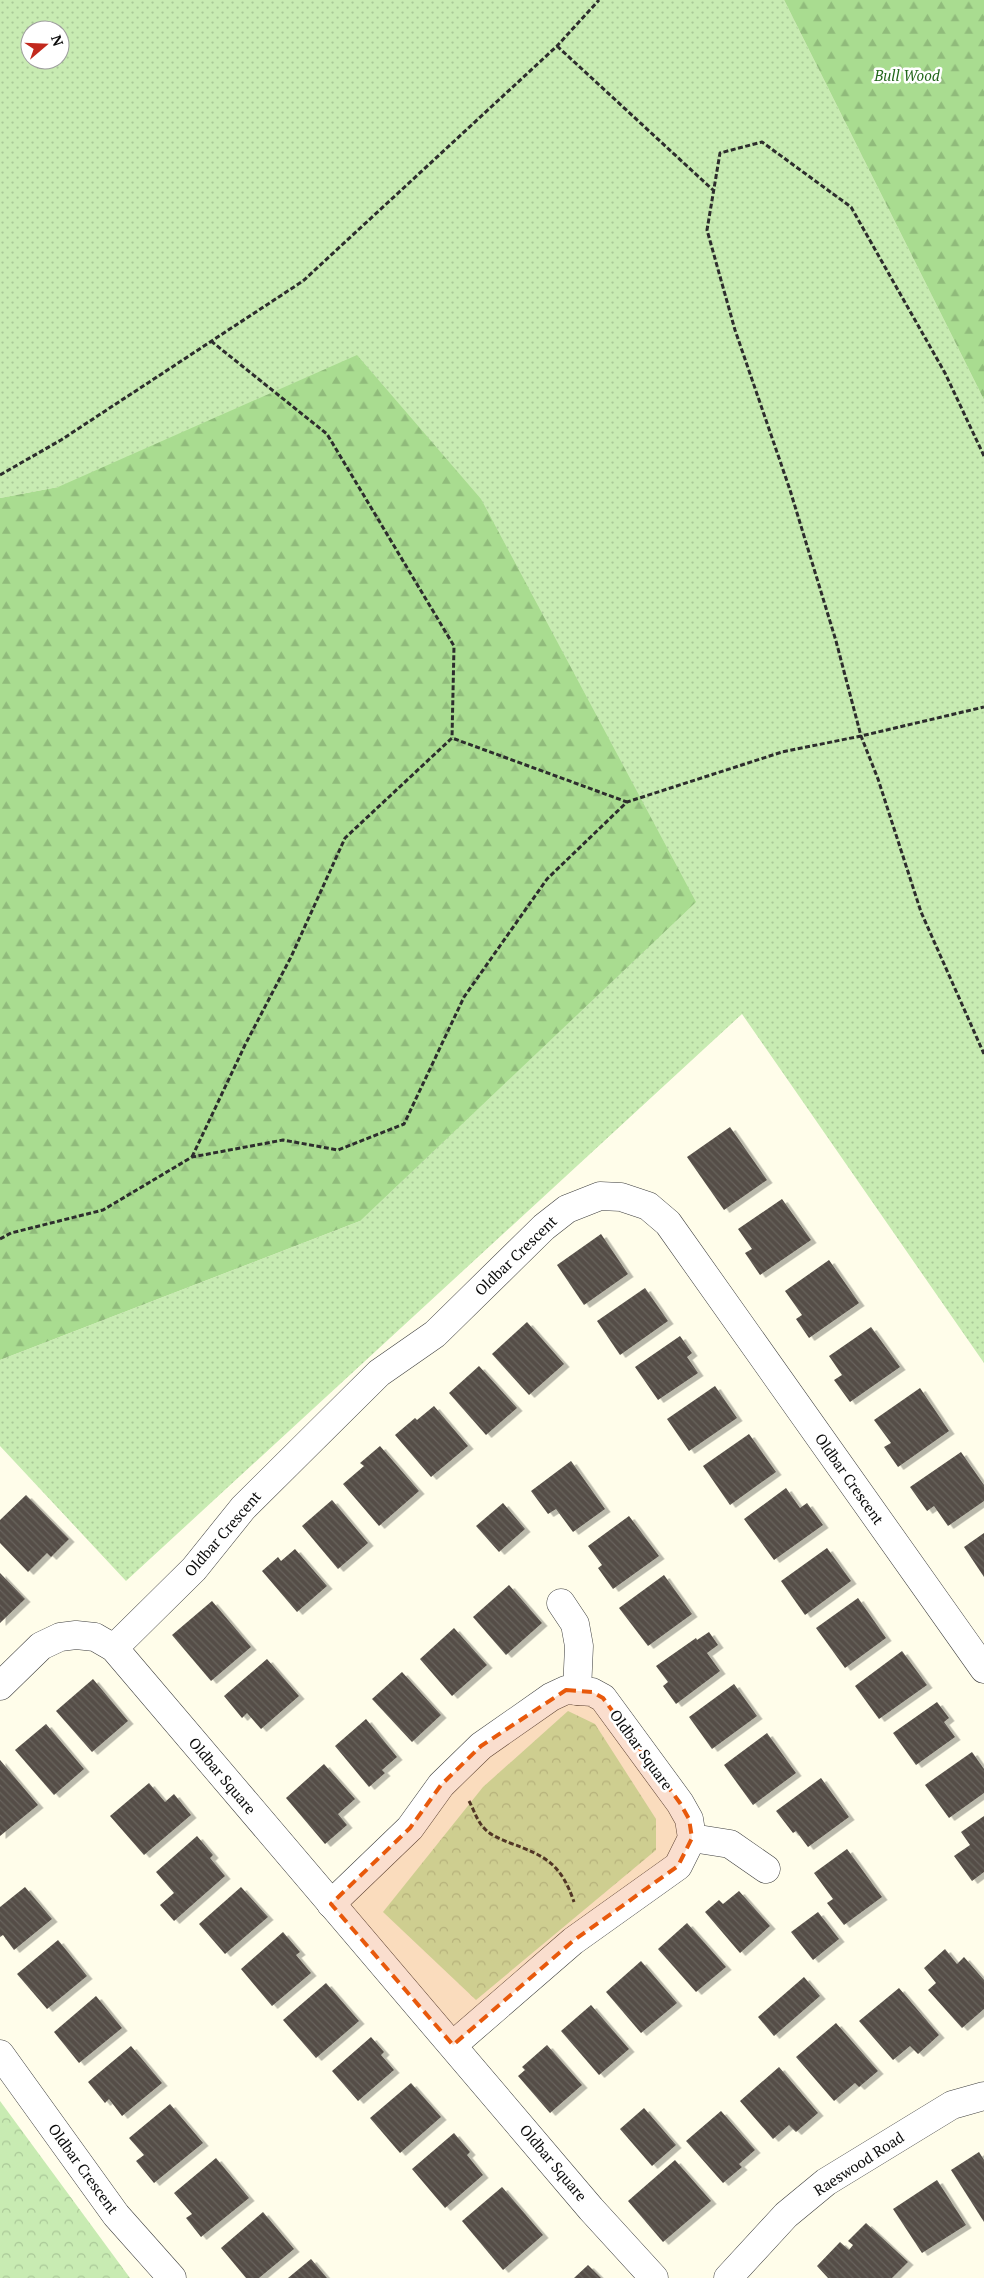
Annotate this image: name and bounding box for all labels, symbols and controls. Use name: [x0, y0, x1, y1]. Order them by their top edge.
north arrow: [20, 20, 70, 70]
text: N: [47, 32, 69, 49]
park label: Bull Wood: [873, 65, 941, 85]
street label: Oldbar Crescent: [470, 1211, 561, 1300]
street label: Oldbar Crescent: [811, 1429, 889, 1528]
street label: Oldbar Crescent: [180, 1486, 265, 1580]
street label: Oldbar Square: [606, 1705, 678, 1794]
street label: Oldbar Square: [185, 1733, 261, 1818]
street label: Oldbar Crescent: [44, 2119, 124, 2218]
street label: Oldbar Square: [516, 2120, 592, 2205]
street label: Raeswood Road: [809, 2126, 907, 2200]

